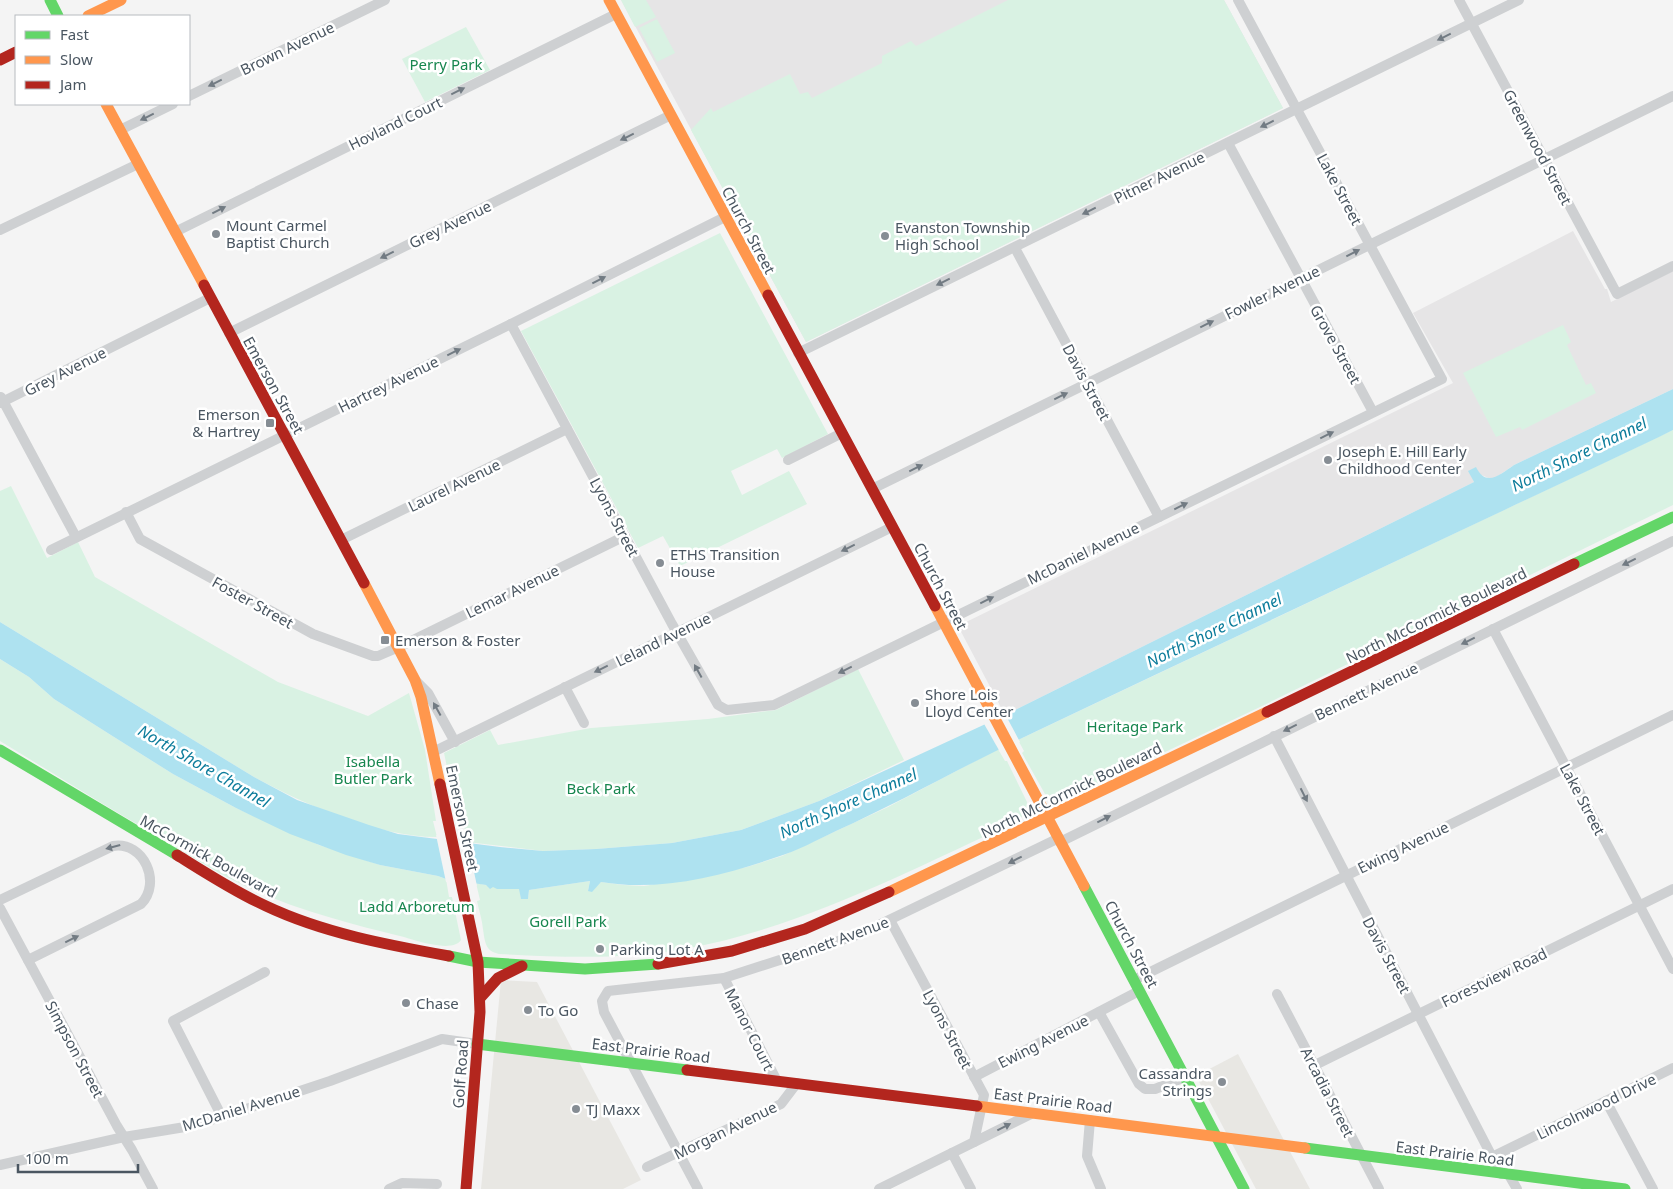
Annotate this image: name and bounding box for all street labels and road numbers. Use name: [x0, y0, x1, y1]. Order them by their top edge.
street label: Brown Avenue: [237, 17, 337, 79]
street label: Greenwood Street: [1499, 86, 1577, 209]
street label: Hovland Court: [345, 91, 446, 154]
street label: Pitner Avenue: [1110, 146, 1208, 208]
street label: Lake Street: [1313, 150, 1368, 229]
street label: Church Street: [718, 183, 781, 278]
street label: Grey Avenue: [406, 195, 494, 253]
street label: Fowler Avenue: [1221, 260, 1323, 324]
street label: Grove Street: [1306, 301, 1366, 388]
street label: Emerson Street: [239, 333, 309, 438]
street label: Davis Street: [1058, 340, 1116, 424]
street label: Grey Avenue: [21, 342, 109, 400]
street label: Hartrey Avenue: [334, 351, 442, 417]
street label: Laurel Avenue: [405, 454, 503, 516]
street label: Lyons Street: [586, 474, 644, 561]
street label: McDaniel Avenue: [1024, 517, 1142, 589]
street label: Church Street: [910, 539, 973, 634]
street label: Lemar Avenue: [462, 560, 562, 622]
street label: North McCormick Boulevard: [1342, 562, 1530, 668]
street label: Foster Street: [209, 571, 298, 633]
street label: Leland Avenue: [612, 607, 714, 671]
street label: Bennett Avenue: [1311, 657, 1421, 725]
street label: North McCormick Boulevard: [977, 737, 1165, 843]
street label: Lake Street: [1556, 760, 1611, 839]
street label: Emerson Street: [442, 763, 484, 874]
street label: McCormick Boulevard: [137, 810, 281, 902]
street label: Ewing Avenue: [1354, 816, 1452, 878]
street label: Church Street: [1101, 897, 1164, 992]
street label: Bennett Avenue: [779, 911, 891, 969]
street label: Davis Street: [1358, 913, 1416, 997]
street label: Forestview Road: [1438, 943, 1550, 1011]
street label: Manor Court: [721, 984, 780, 1074]
street label: Lyons Street: [919, 986, 977, 1073]
street label: Simpson Street: [41, 997, 109, 1101]
street label: Ewing Avenue: [994, 1010, 1092, 1072]
street label: East Prairie Road: [591, 1033, 711, 1067]
street label: Golf Road: [448, 1039, 472, 1109]
street label: Arcadia Street: [1297, 1044, 1360, 1141]
street label: Lincolnwood Drive: [1533, 1068, 1659, 1144]
street label: McDaniel Avenue: [180, 1081, 302, 1135]
street label: East Prairie Road: [993, 1083, 1113, 1117]
street label: Morgan Avenue: [670, 1096, 780, 1164]
street label: East Prairie Road: [1395, 1136, 1515, 1170]

